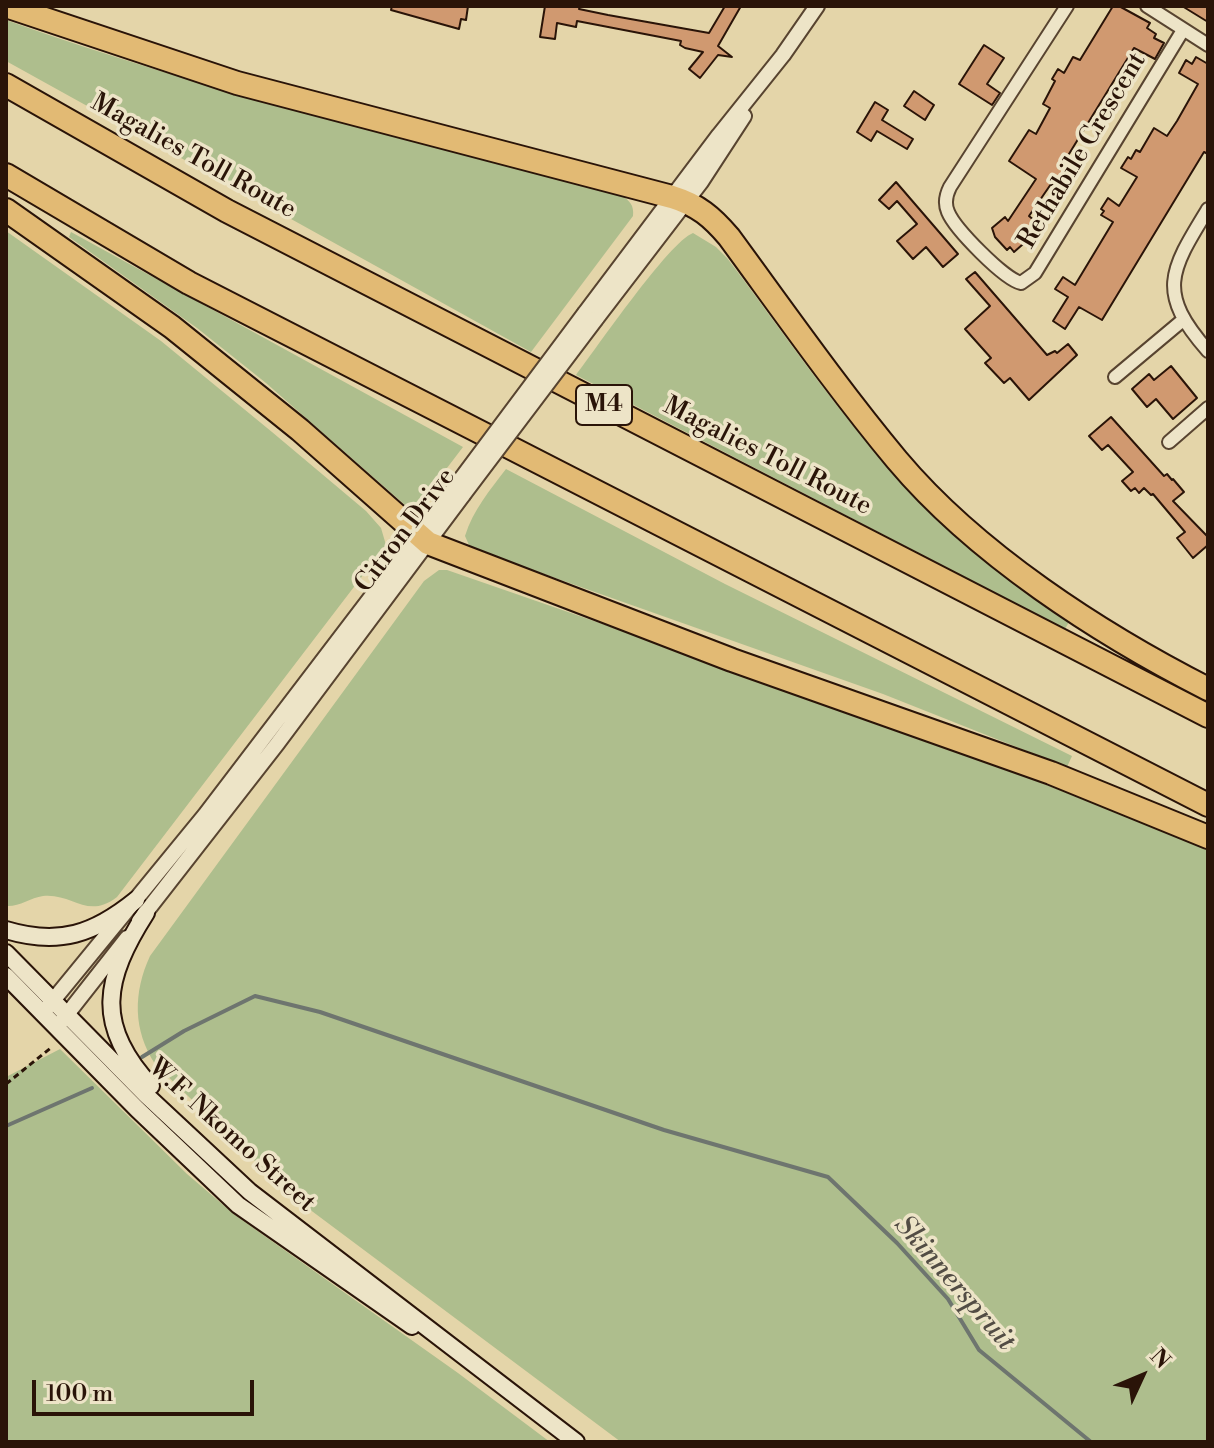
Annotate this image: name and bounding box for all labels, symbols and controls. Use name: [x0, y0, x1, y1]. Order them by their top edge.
street label: Rethabile Crescent: [1012, 47, 1154, 255]
street label: Magalies Toll Route: [85, 88, 301, 226]
road number: M4: [576, 385, 632, 425]
street label: Magalies Toll Route: [658, 391, 876, 523]
street label: Citron Drive: [349, 463, 463, 599]
street label: W.F. Nkomo Street: [141, 1053, 321, 1219]
water label: Skinnerspruit: [886, 1210, 1022, 1358]
north arrow: [1102, 1336, 1182, 1416]
text: N: [1144, 1343, 1175, 1375]
scale bar: [36, 1364, 258, 1414]
text: 100 m: [46, 1379, 113, 1409]

